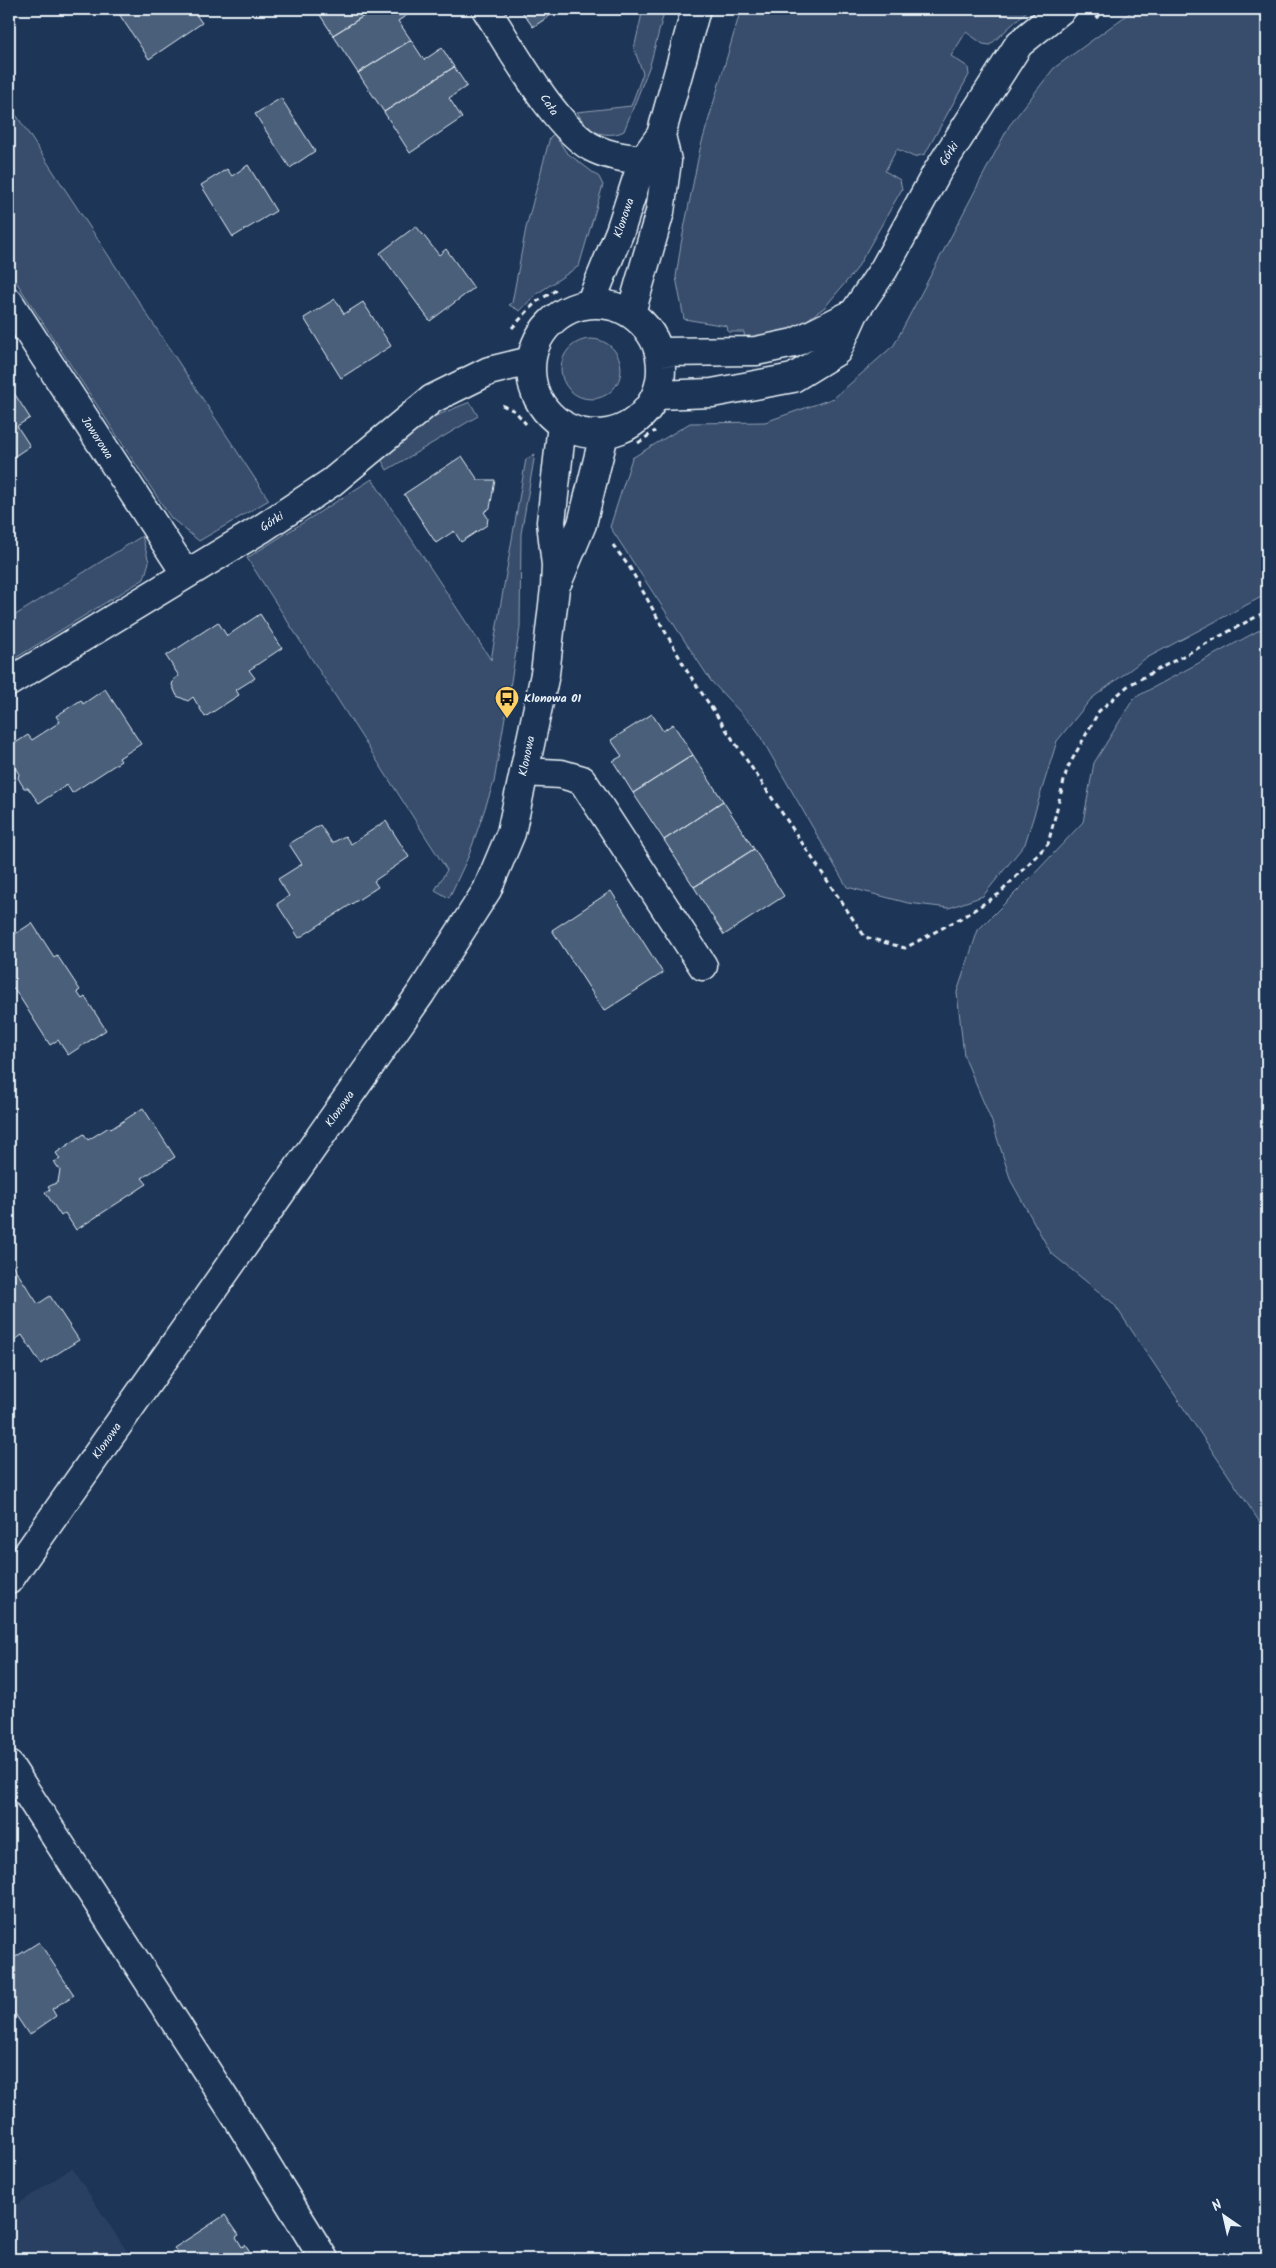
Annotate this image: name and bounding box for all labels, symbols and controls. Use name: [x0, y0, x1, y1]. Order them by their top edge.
street label: Cała: [535, 90, 563, 120]
street label: Górki: [934, 137, 964, 170]
street label: Klonowa: [608, 195, 640, 240]
street label: Jaworowa: [76, 413, 118, 464]
street label: Górki: [256, 507, 289, 537]
bus stop icon: Klonowa 01: [494, 685, 520, 719]
place label: Klonowa 01: [524, 689, 581, 708]
street label: Klonowa: [513, 734, 541, 778]
street label: Klonowa: [320, 1086, 360, 1131]
street label: Klonowa: [87, 1418, 127, 1463]
north arrow: [1198, 2190, 1248, 2240]
text: N: [1207, 2194, 1227, 2218]

